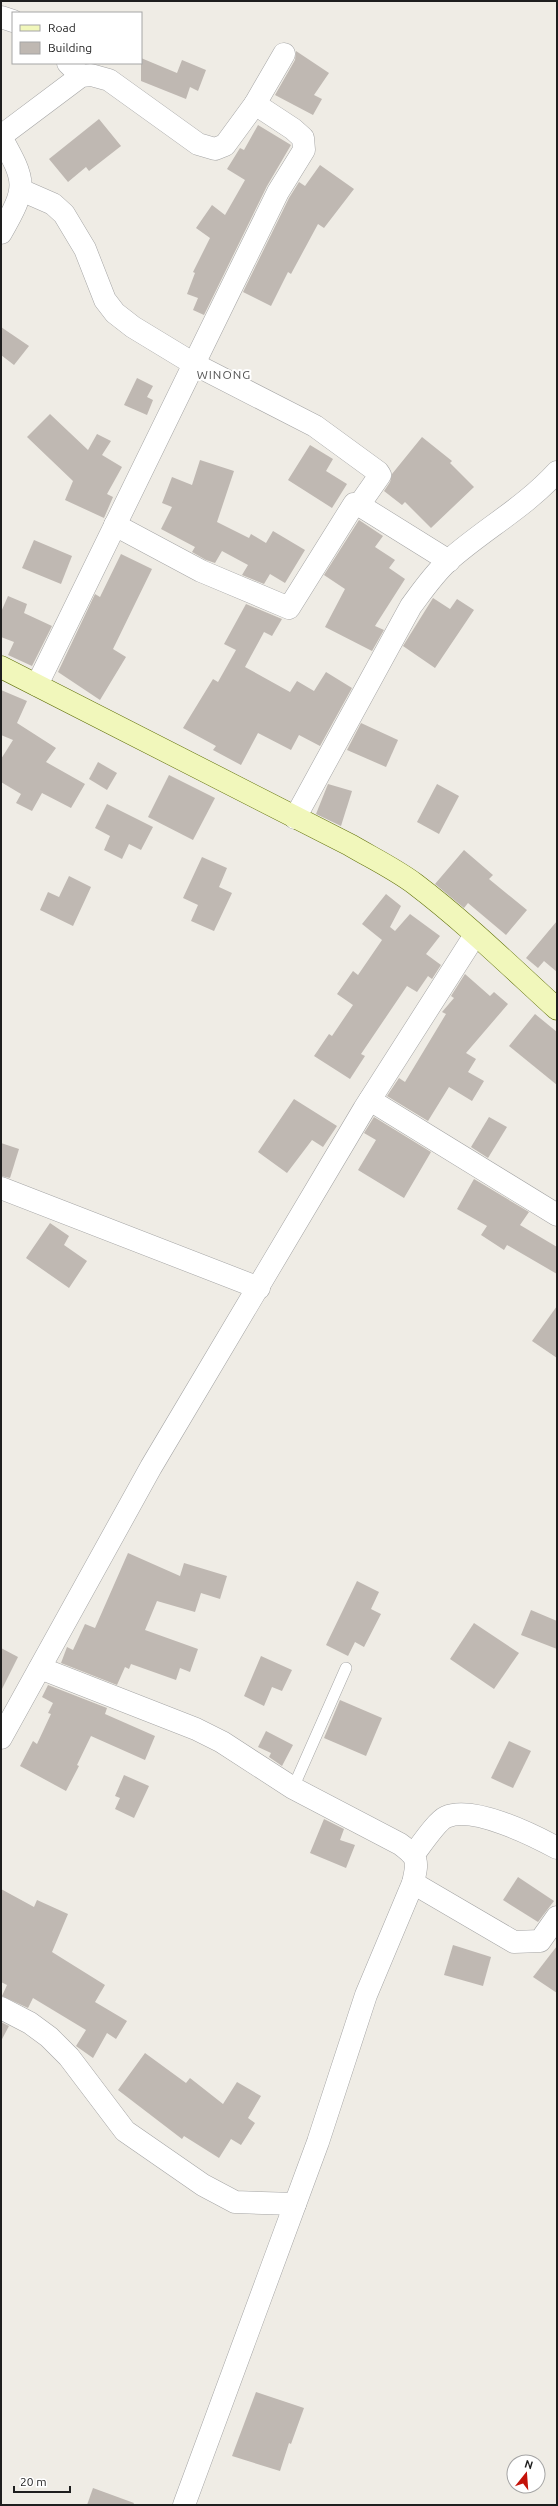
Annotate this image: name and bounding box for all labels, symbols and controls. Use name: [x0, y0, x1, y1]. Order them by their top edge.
legend: [12, 12, 142, 64]
text: Road: [48, 21, 76, 34]
text: Building: [48, 41, 92, 54]
district label: WINONG: [197, 368, 251, 381]
north arrow: [506, 2454, 546, 2494]
text: N: [523, 2457, 535, 2471]
scale bar: [14, 2468, 70, 2494]
text: 20 m: [20, 2475, 47, 2488]

